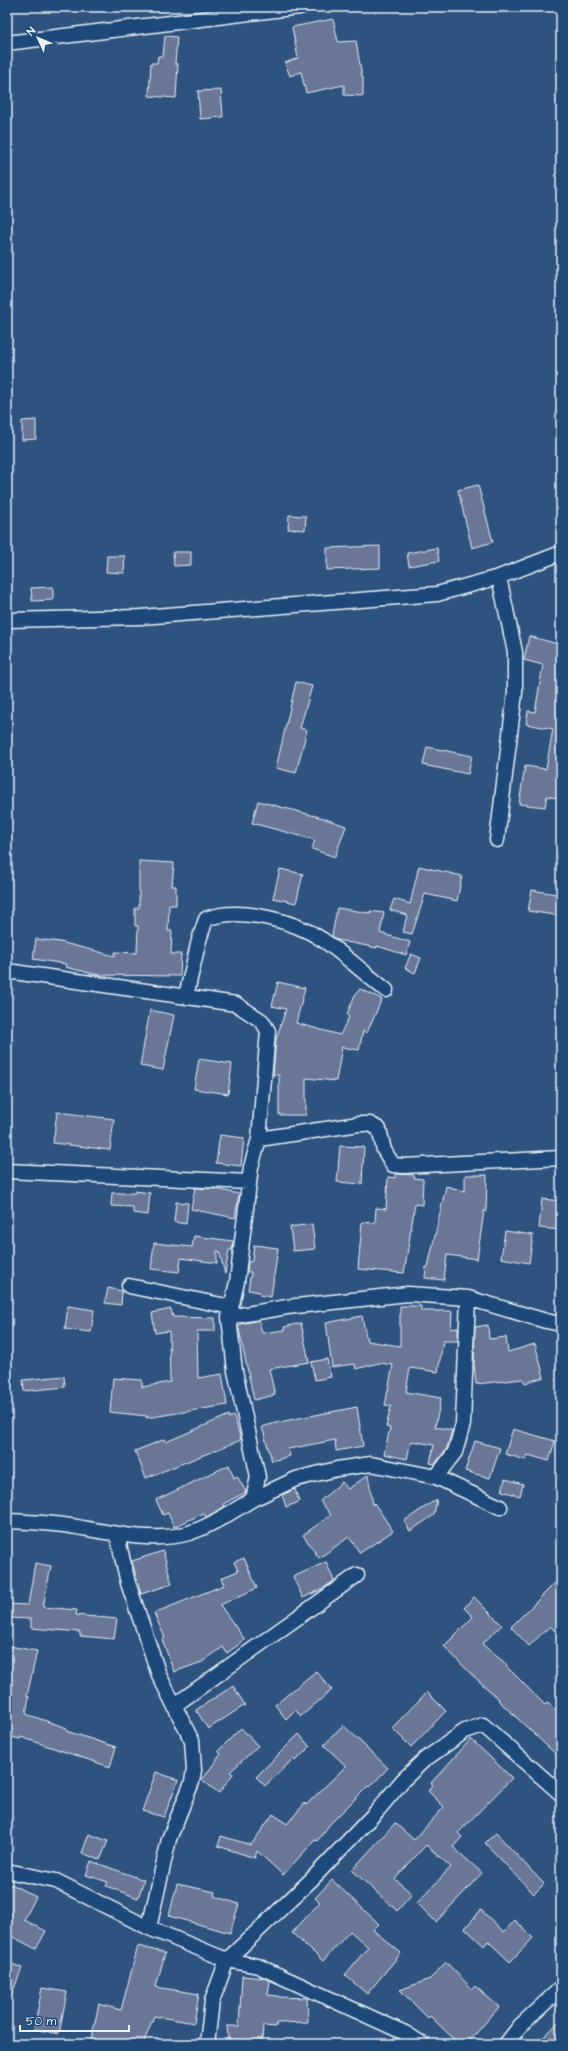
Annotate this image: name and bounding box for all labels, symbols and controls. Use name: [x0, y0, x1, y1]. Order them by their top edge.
north arrow: [18, 18, 58, 58]
text: N: [23, 24, 39, 39]
scale bar: [20, 2007, 129, 2033]
text: 50 m: [26, 2013, 57, 2030]

